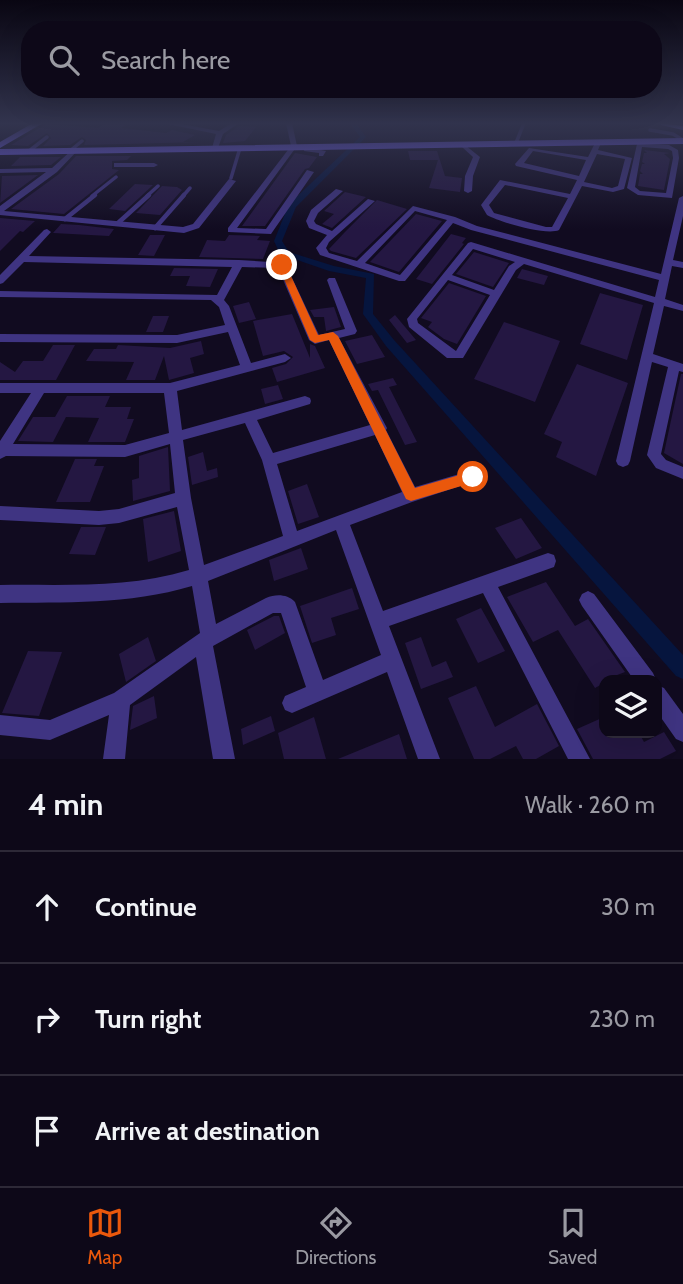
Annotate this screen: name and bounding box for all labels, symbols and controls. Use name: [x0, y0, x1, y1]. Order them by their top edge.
search box: [21, 21, 662, 98]
icon: search: [45, 41, 83, 79]
text: Search here: [101, 44, 230, 76]
route end: [266, 249, 297, 280]
route start: [457, 461, 488, 492]
map controls: [599, 675, 662, 738]
button: layers: [599, 675, 662, 738]
text: 4 min: [28, 786, 103, 823]
text: Walk · 260 m: [525, 791, 655, 819]
icon: ahead: [28, 888, 66, 926]
text: Continue: [95, 891, 197, 923]
text: 30 m: [601, 893, 655, 921]
icon: right: [28, 1000, 66, 1038]
text: Turn right: [95, 1003, 201, 1035]
text: 230 m: [589, 1005, 655, 1033]
icon: arrive: [28, 1112, 66, 1150]
text: Arrive at destination: [95, 1115, 320, 1147]
tab: Map: [86, 1204, 124, 1269]
tab: Directions: [295, 1204, 376, 1269]
tab: Saved: [548, 1204, 597, 1269]

